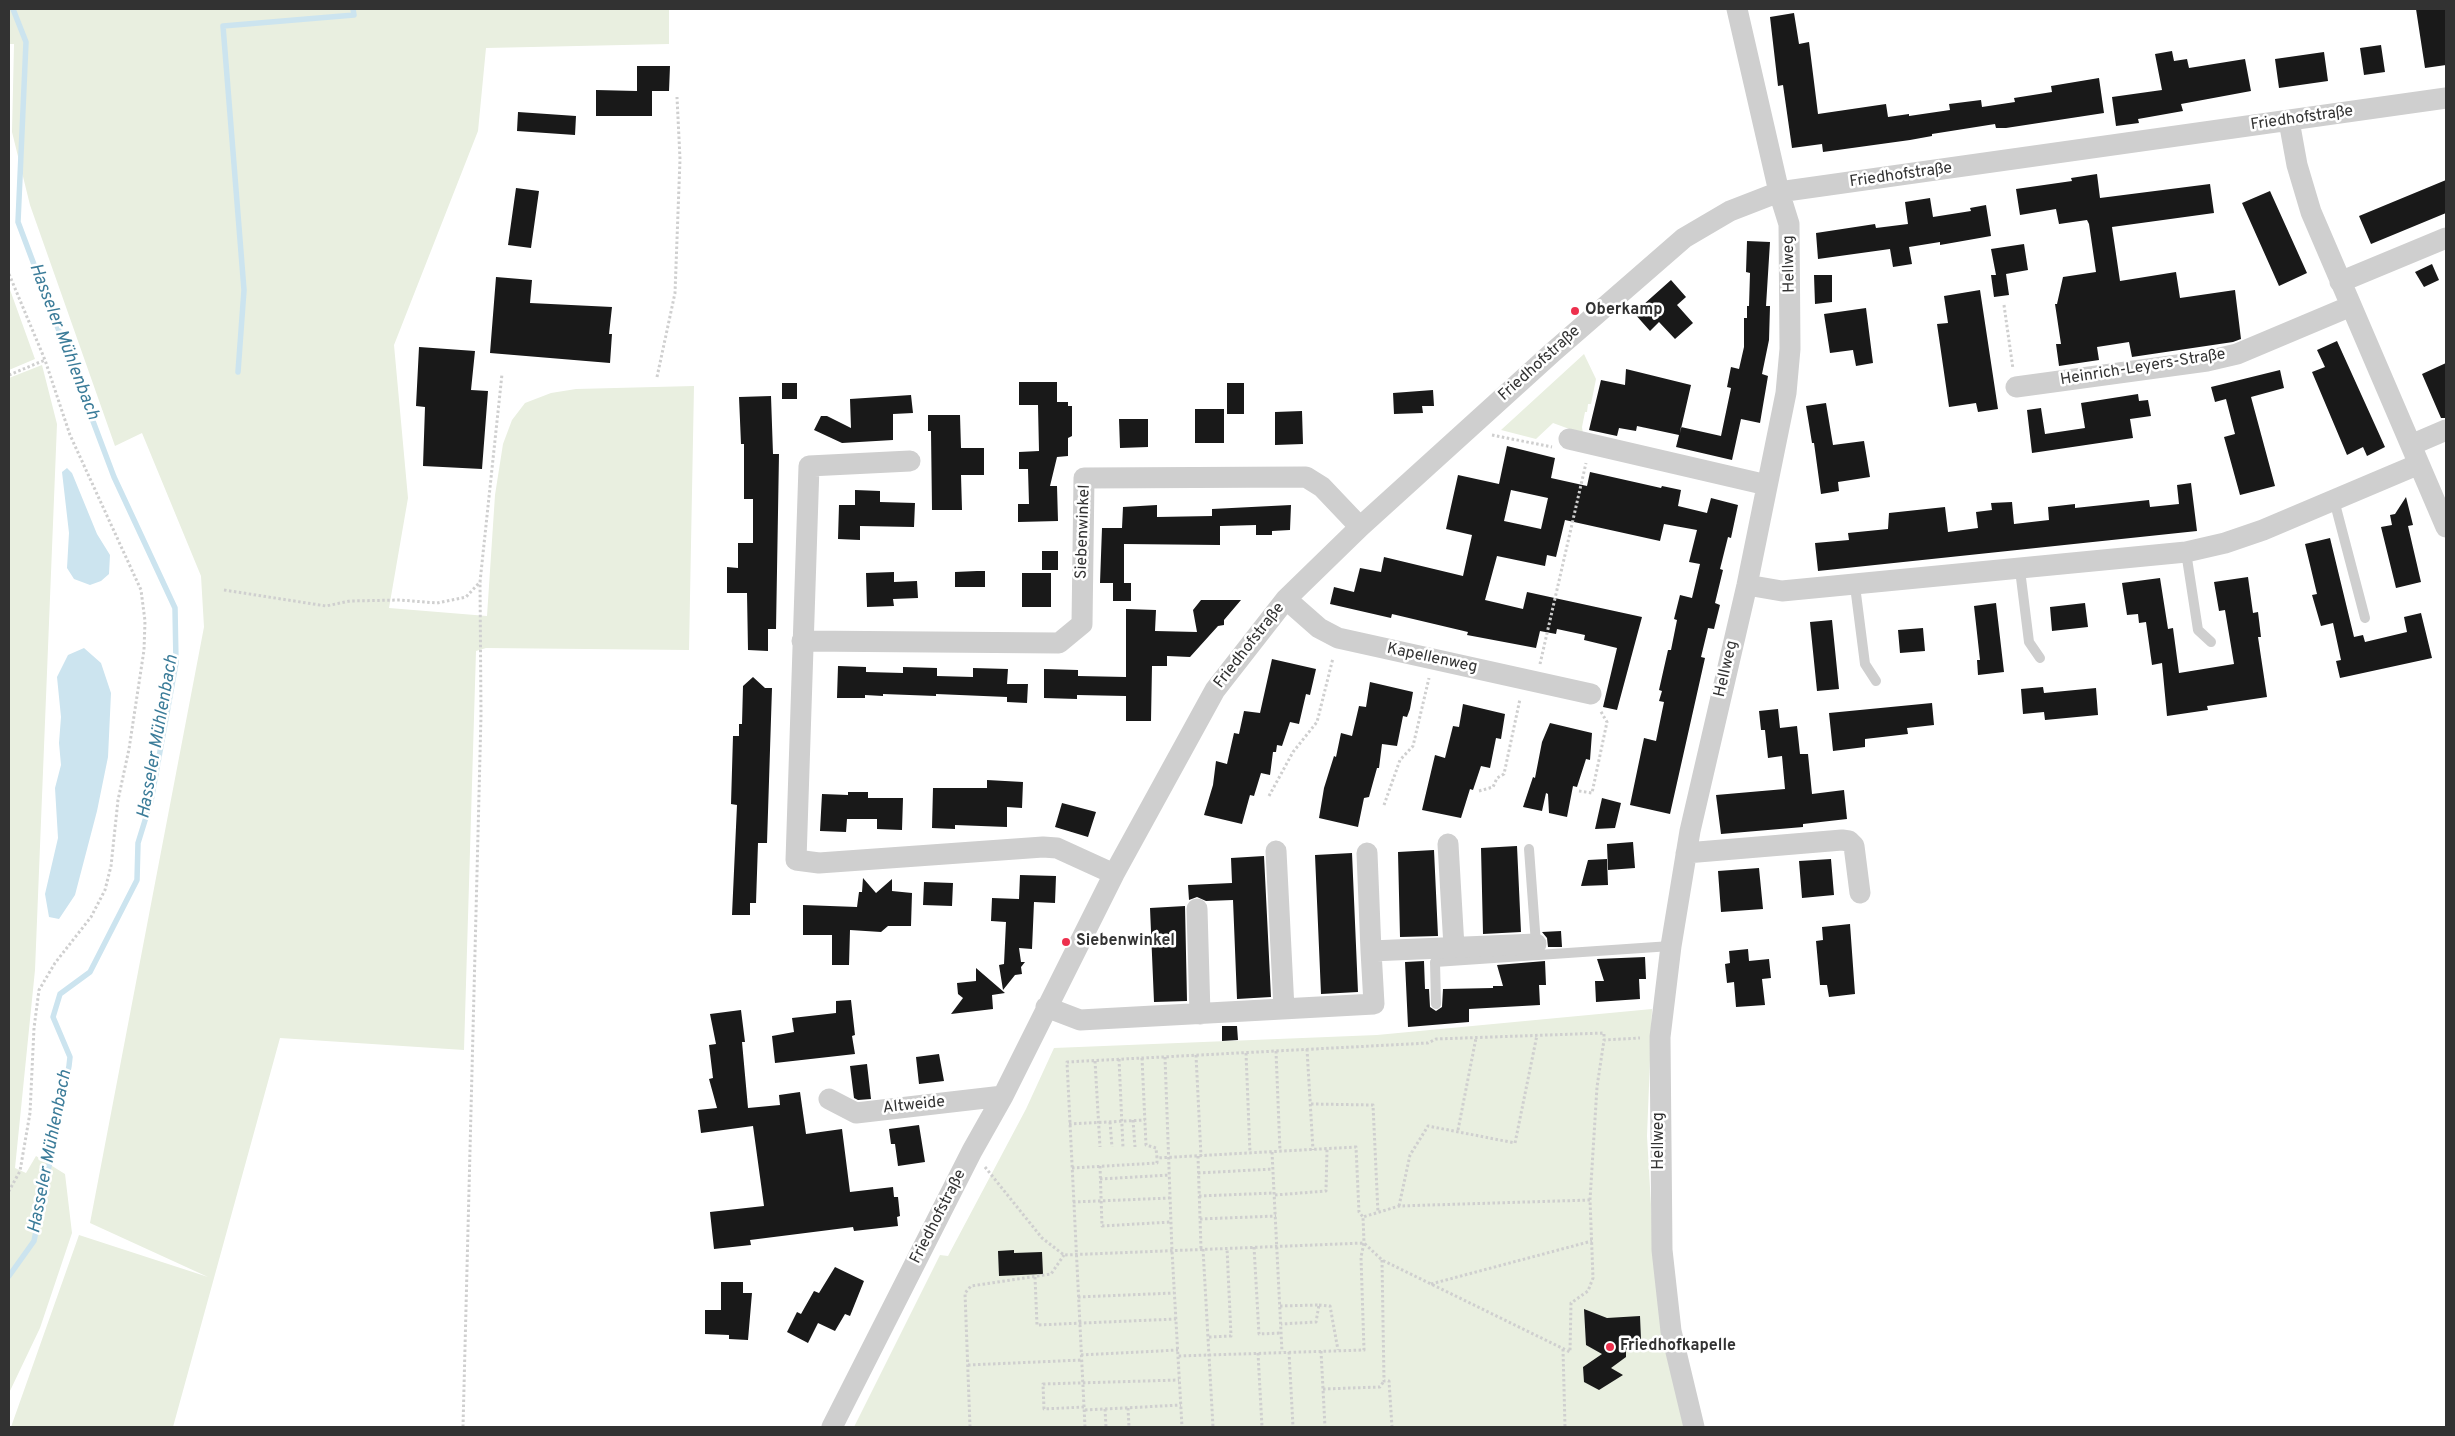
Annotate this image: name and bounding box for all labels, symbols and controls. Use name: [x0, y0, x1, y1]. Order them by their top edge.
street label: Friedhofstraße: [2249, 102, 2355, 136]
street label: Friedhofstraße: [1848, 159, 1954, 193]
street label: Hellweg: [1780, 235, 1800, 293]
water label: Hasseler Mühlenbach: [23, 261, 103, 423]
place label: Oberkamp: [1585, 301, 1663, 321]
marker: Oberkamp: [1569, 305, 1581, 317]
street label: Friedhofstraße: [1495, 322, 1585, 406]
street label: Heinrich-Leyers-Straße: [2059, 345, 2227, 391]
street label: Siebenwinkel: [1073, 484, 1095, 580]
street label: Friedhofstraße: [1211, 599, 1289, 693]
street label: Hellweg: [1711, 639, 1743, 699]
street label: Kapellenweg: [1385, 640, 1479, 678]
water label: Hasseler Mühlenbach: [134, 653, 184, 821]
place label: Siebenwinkel: [1076, 932, 1175, 952]
marker: Siebenwinkel: [1060, 936, 1072, 948]
water label: Hasseler Mühlenbach: [25, 1069, 77, 1235]
street label: Altweide: [882, 1093, 946, 1119]
street label: Hellweg: [1650, 1112, 1670, 1170]
street label: Friedhofstraße: [907, 1167, 971, 1267]
place label: Friedhofkapelle: [1620, 1337, 1736, 1357]
marker: Friedhofkapelle: [1604, 1341, 1616, 1353]

